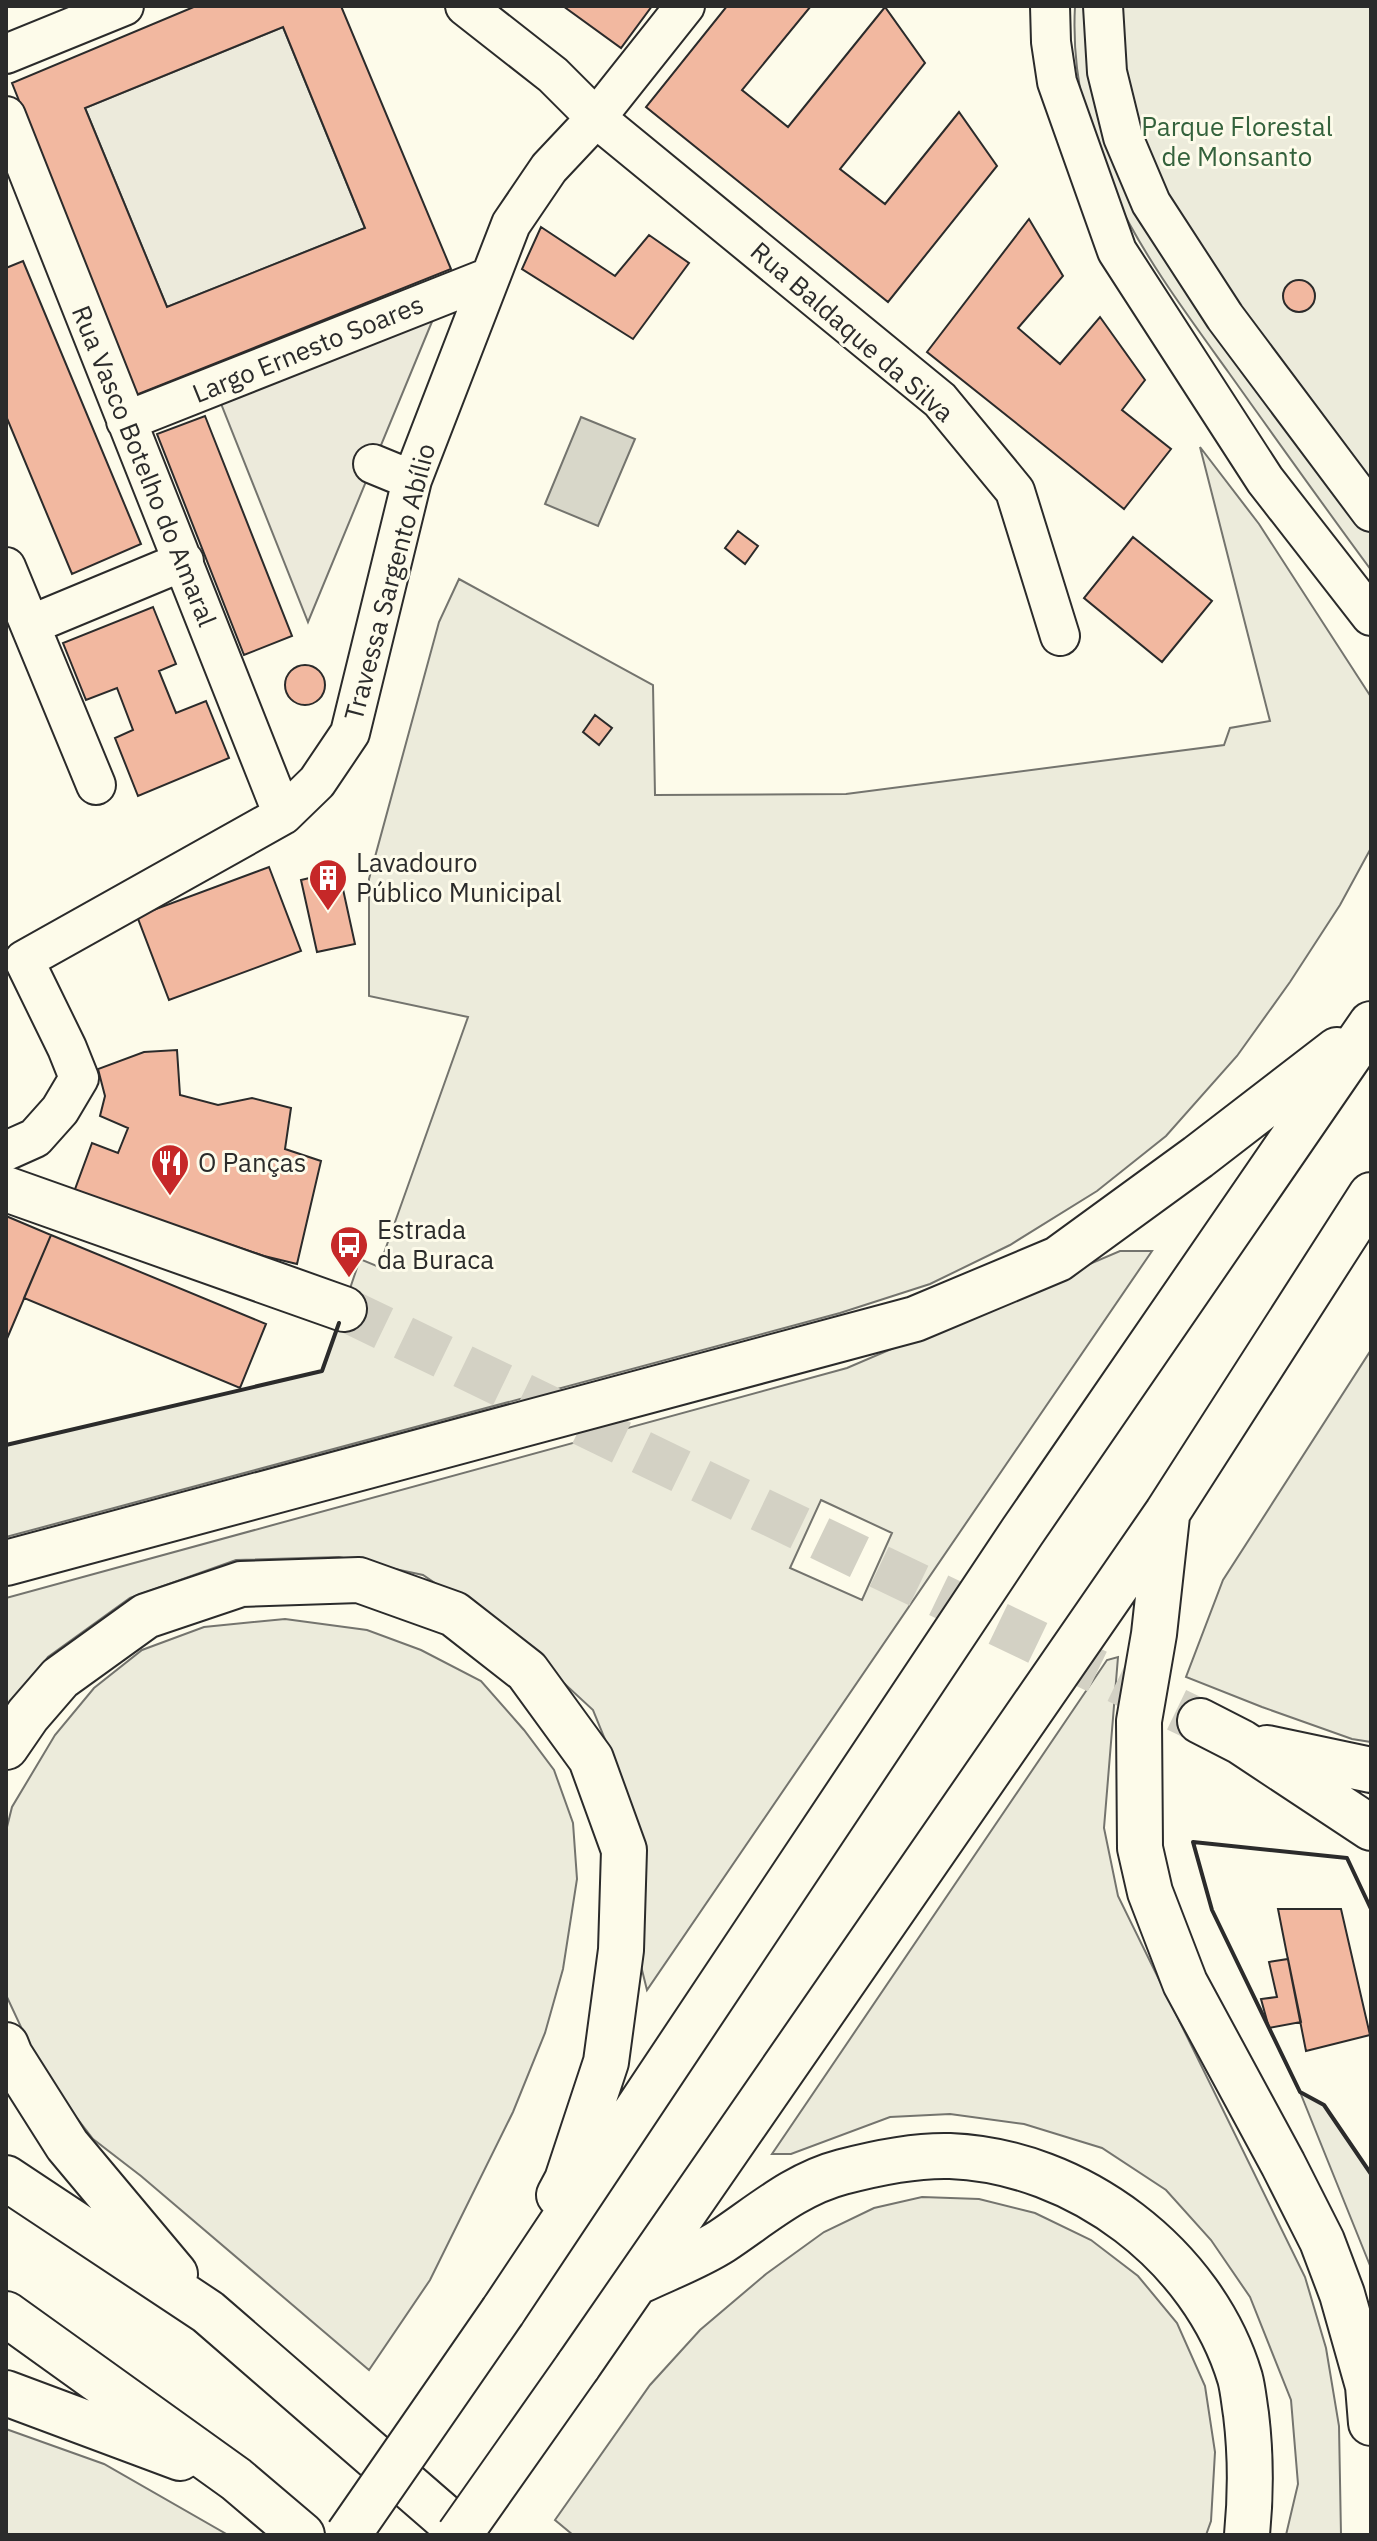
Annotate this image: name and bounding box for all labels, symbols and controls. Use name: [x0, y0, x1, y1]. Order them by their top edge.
park label: Parque Florestal de Monsanto: [1141, 109, 1333, 173]
street label: Rua Baldaque da Silva: [744, 234, 961, 429]
street label: Largo Ernesto Soares: [187, 286, 428, 410]
street label: Rua Vasco Botelho do Amaral: [65, 300, 225, 631]
street label: Travessa Sargento Abílio: [336, 439, 442, 724]
place label: Lavadouro Público Municipal: [356, 845, 562, 909]
building icon: Lavadouro Público Municipal: [307, 857, 349, 912]
restaurant icon: O Panças: [149, 1142, 191, 1197]
place label: O Panças: [198, 1145, 306, 1179]
place label: Estrada da Buraca: [377, 1212, 494, 1276]
bus stop icon: Estrada da Buraca: [328, 1224, 370, 1279]

